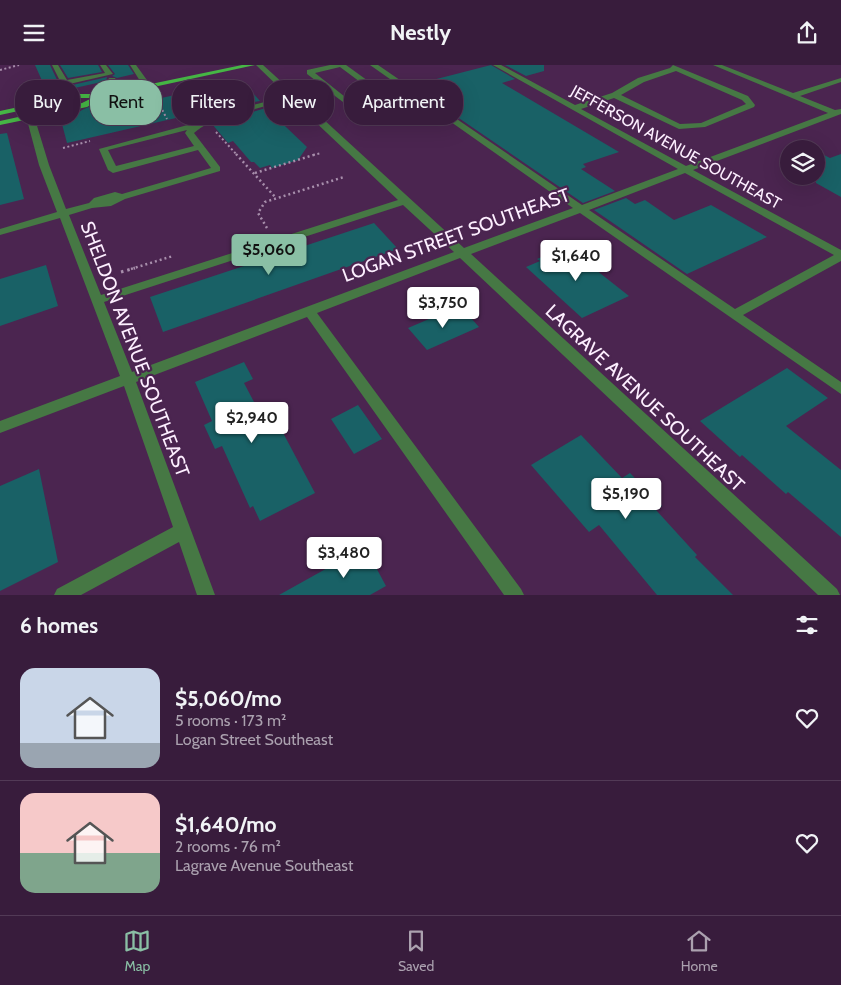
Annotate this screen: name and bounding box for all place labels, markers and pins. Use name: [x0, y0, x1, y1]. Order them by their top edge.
pin: $5,060: [228, 233, 310, 276]
pin: $1,640: [535, 239, 617, 282]
pin: $3,750: [402, 287, 484, 329]
pin: $2,940: [211, 401, 293, 444]
pin: $5,190: [585, 477, 667, 520]
pin: $3,480: [303, 537, 385, 579]

